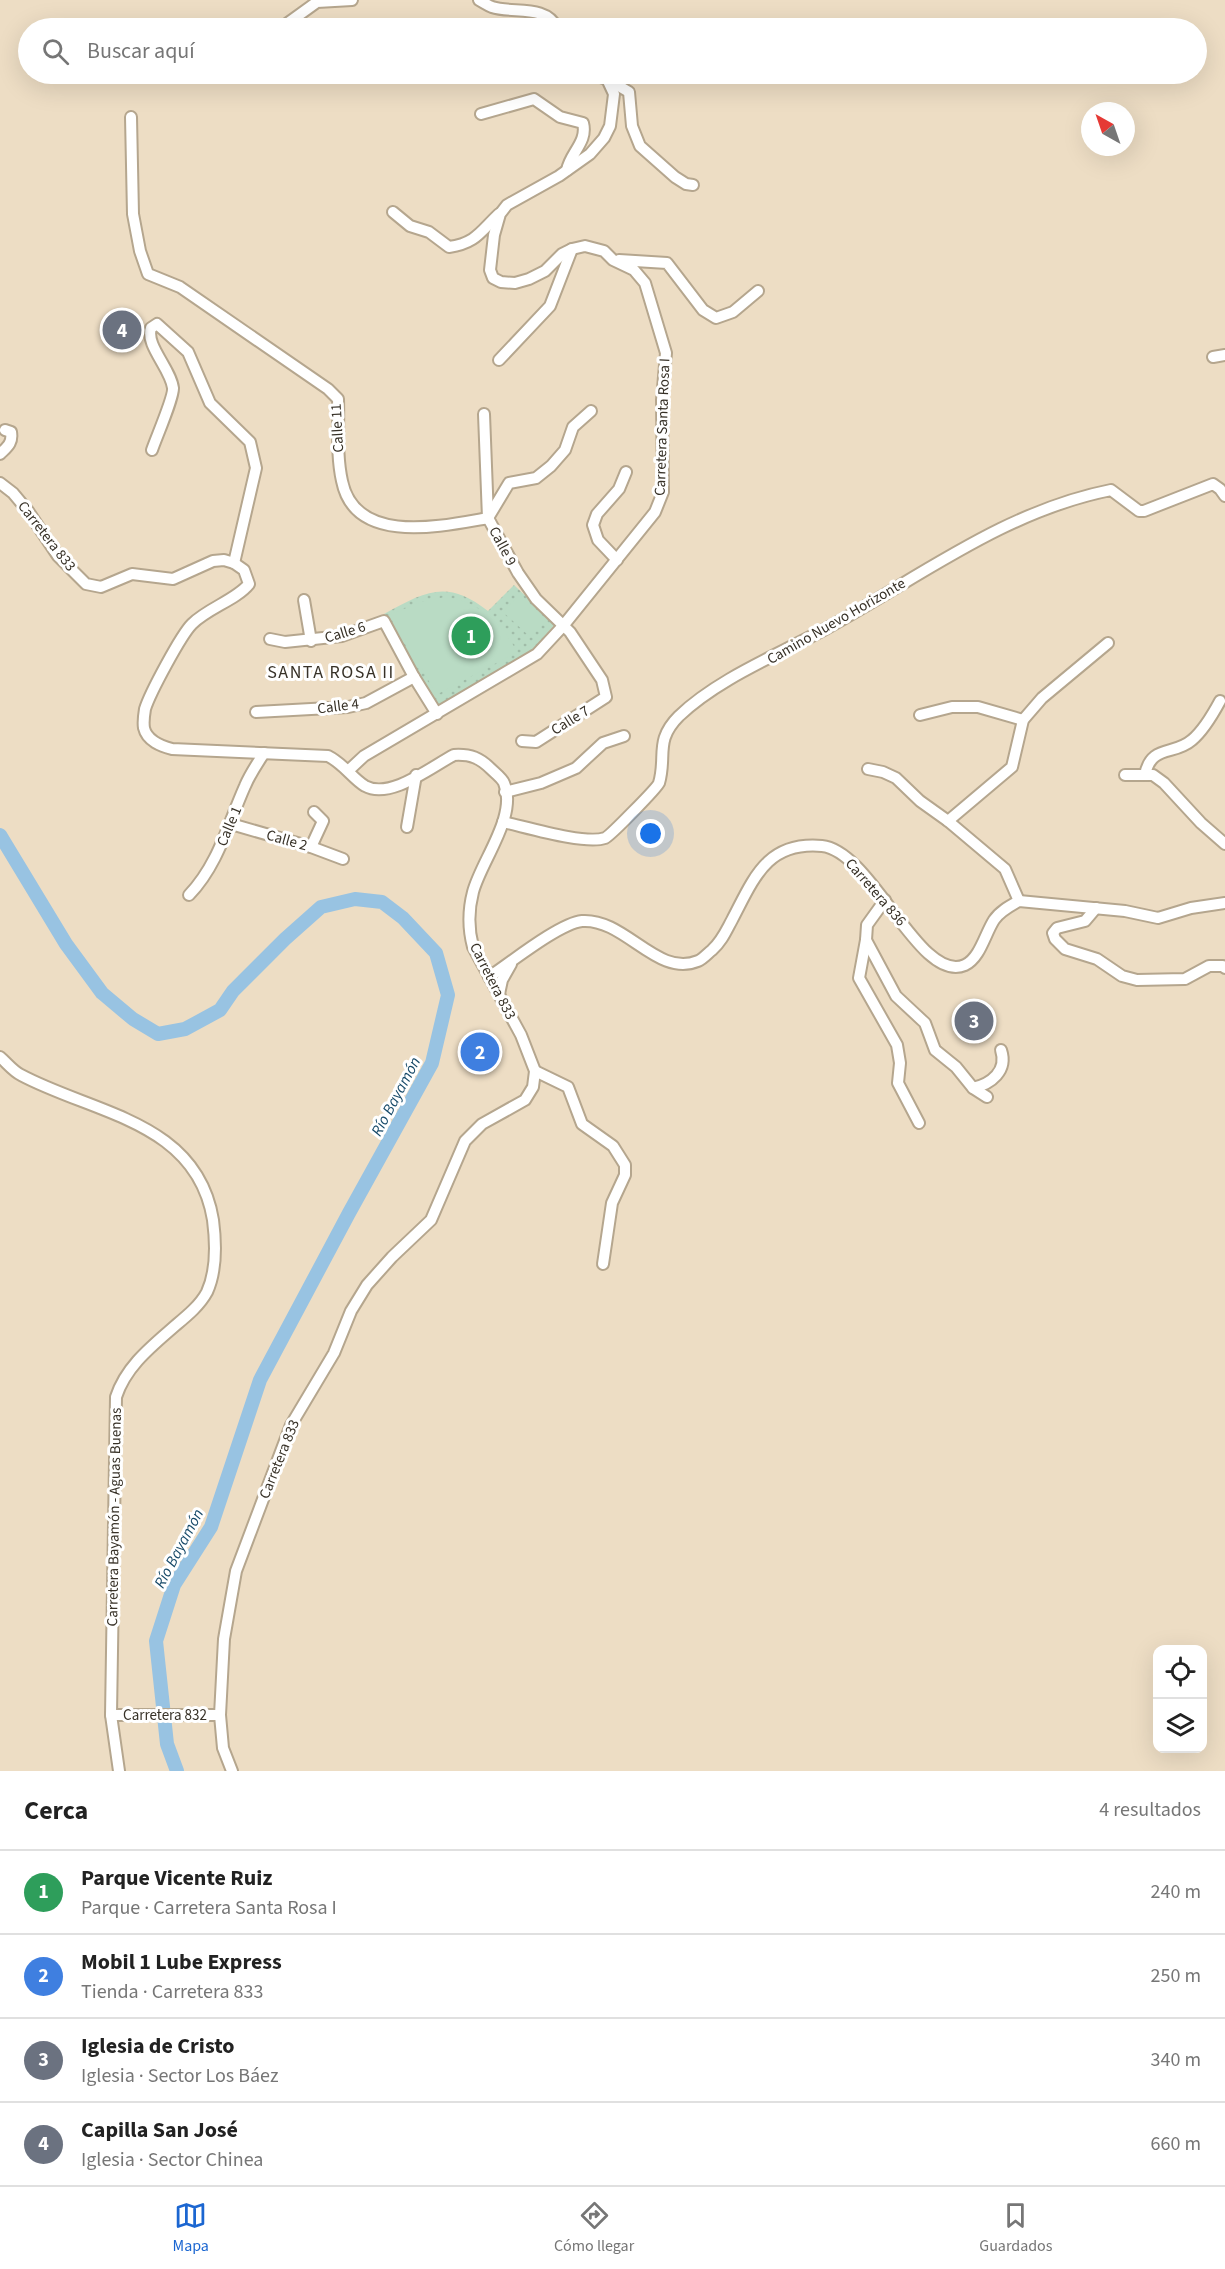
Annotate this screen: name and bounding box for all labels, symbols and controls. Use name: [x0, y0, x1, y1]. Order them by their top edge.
search box: [18, 18, 1207, 84]
icon: search: [39, 35, 72, 68]
text: Buscar aquí: [87, 35, 195, 67]
north arrow: [1081, 102, 1135, 156]
pin: 4: [102, 308, 142, 352]
street label: Carretera Santa Rosa I: [650, 358, 675, 496]
street label: Calle 11: [326, 403, 349, 453]
street label: Carretera 833: [13, 497, 81, 576]
street label: Calle 9: [484, 523, 522, 570]
street label: Camino Nuevo Horizonte: [763, 573, 909, 670]
pin: 1: [452, 614, 490, 658]
street label: Calle 6: [322, 616, 368, 649]
district label: SANTA ROSA II: [267, 660, 395, 685]
street label: Calle 4: [316, 693, 361, 719]
street label: Calle 7: [547, 700, 593, 740]
street label: Calle 1: [212, 803, 247, 849]
your location: [636, 819, 665, 848]
street label: Calle 2: [264, 825, 310, 856]
street label: Carretera 836: [840, 854, 911, 931]
street label: Carretera 833: [464, 939, 521, 1023]
pin: 3: [954, 998, 994, 1044]
pin: 2: [460, 1030, 500, 1074]
water label: Río Bayamón: [366, 1053, 426, 1140]
street label: Carretera Bayamón - Aguas Buenas: [102, 1408, 127, 1627]
street label: Carretera 833: [254, 1416, 305, 1502]
water label: Río Bayamón: [149, 1505, 209, 1592]
map controls: [1153, 1645, 1207, 1753]
button: locate: [1153, 1645, 1207, 1699]
button: layers: [1153, 1699, 1207, 1753]
street label: Carretera 832: [123, 1705, 207, 1726]
text: Cerca: [24, 1792, 88, 1829]
text: 4 resultados: [1099, 1796, 1201, 1824]
text: Parque Vicente Ruiz: [81, 1862, 272, 1894]
text: 1: [38, 1878, 49, 1906]
text: 240 m: [1151, 1878, 1201, 1906]
text: Parque · Carretera Santa Rosa I: [81, 1894, 337, 1922]
text: Mobil 1 Lube Express: [81, 1946, 282, 1978]
text: 2: [38, 1962, 49, 1990]
text: 250 m: [1151, 1962, 1201, 1990]
text: Tienda · Carretera 833: [81, 1978, 263, 2006]
text: Iglesia de Cristo: [81, 2030, 234, 2062]
text: 3: [38, 2046, 49, 2074]
text: 340 m: [1151, 2046, 1201, 2074]
text: Iglesia · Sector Los Báez: [81, 2062, 278, 2090]
text: Capilla San José: [81, 2114, 238, 2146]
text: 4: [38, 2130, 49, 2158]
text: 660 m: [1151, 2130, 1201, 2158]
text: Iglesia · Sector Chinea: [81, 2146, 263, 2174]
tab: Mapa: [173, 2199, 209, 2257]
tab: Cómo llegar: [554, 2199, 634, 2257]
tab: Guardados: [979, 2199, 1052, 2257]

